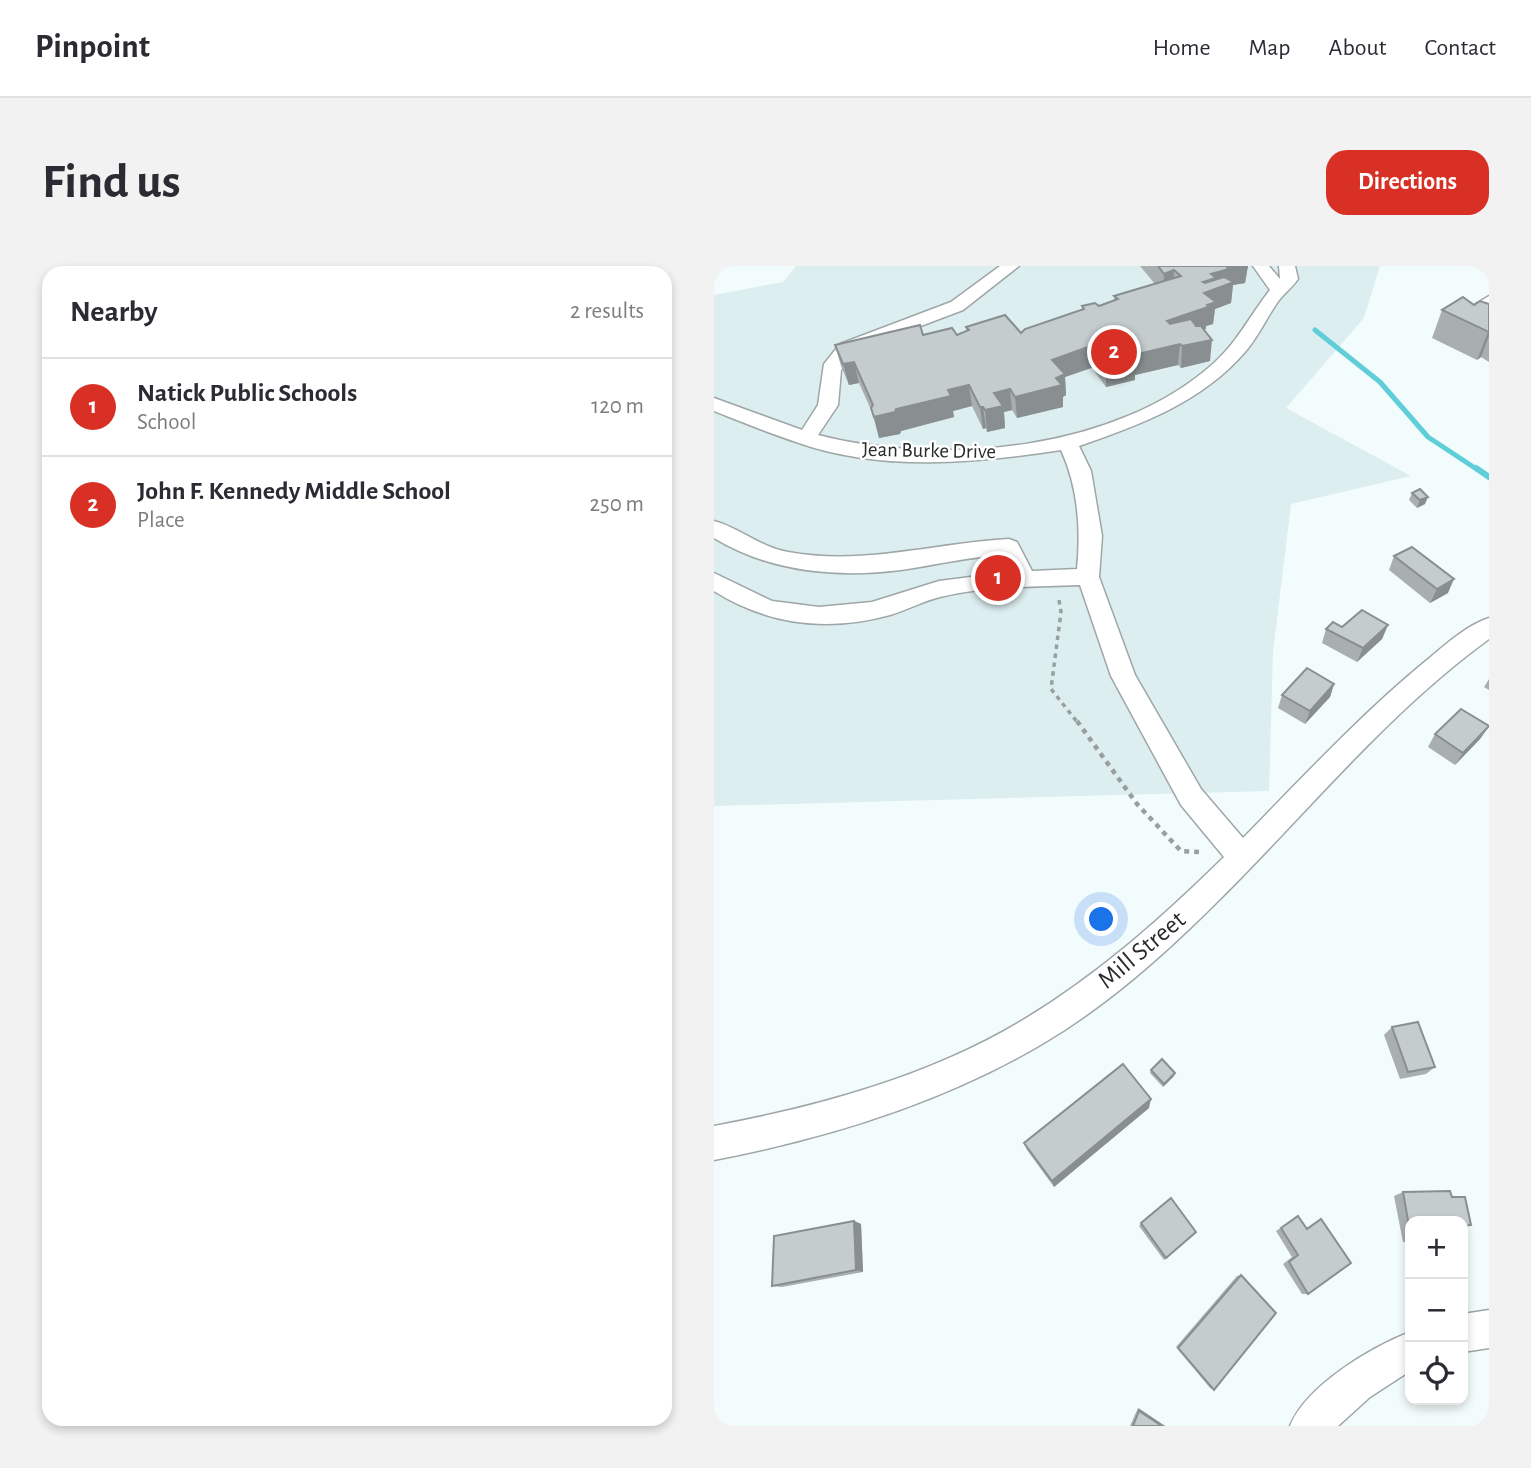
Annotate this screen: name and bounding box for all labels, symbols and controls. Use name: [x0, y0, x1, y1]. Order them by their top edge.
text: Pinpoint: [35, 31, 150, 64]
text: Home: [1153, 36, 1211, 60]
text: Map: [1249, 36, 1291, 60]
text: About: [1329, 36, 1386, 60]
text: Contact: [1424, 36, 1496, 60]
button: Directions: [1326, 150, 1489, 215]
text: Find us: [42, 158, 181, 207]
text: Nearby: [70, 297, 158, 327]
text: 2 results: [570, 300, 644, 323]
pin: 2: [1091, 326, 1137, 378]
text: Natick Public Schools: [137, 380, 357, 406]
text: 1: [89, 395, 97, 418]
text: 120 m: [591, 395, 644, 418]
text: School: [137, 411, 196, 434]
street label: Jean Burke Drive: [862, 439, 996, 462]
text: John F. Kennedy Middle School: [137, 478, 451, 504]
text: 2: [88, 493, 98, 516]
text: 250 m: [590, 493, 644, 516]
text: Place: [137, 509, 185, 532]
pin: 1: [975, 552, 1021, 604]
your location: [1084, 902, 1118, 936]
street label: Mill Street: [1093, 906, 1190, 994]
map controls: [1405, 1216, 1468, 1405]
button: +: [1405, 1216, 1468, 1279]
button: −: [1405, 1279, 1468, 1342]
button: locate: [1405, 1342, 1468, 1405]

